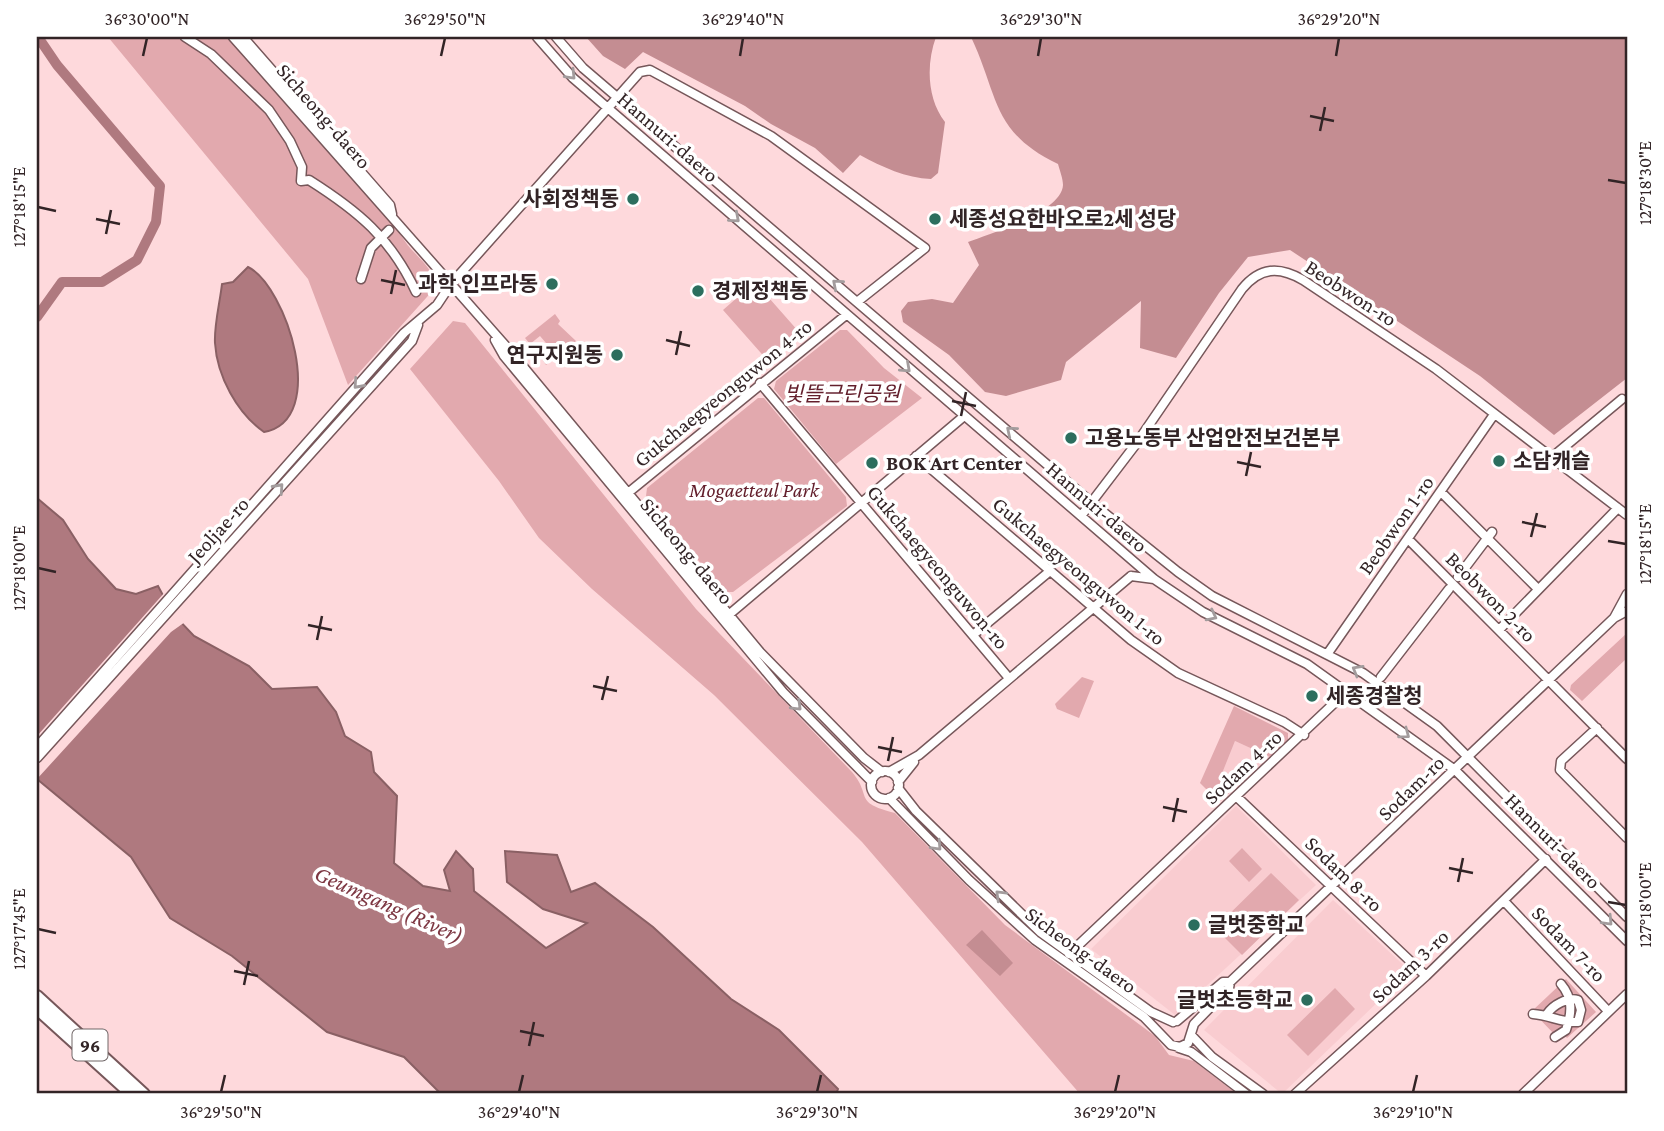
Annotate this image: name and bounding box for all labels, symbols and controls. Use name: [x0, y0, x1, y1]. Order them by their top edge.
text: 36°30'00"N: [105, 9, 190, 29]
text: 36°29'50"N: [404, 9, 486, 29]
text: 36°29'40"N: [702, 9, 784, 29]
text: 36°29'30"N: [1000, 9, 1082, 29]
text: 36°29'20"N: [1298, 9, 1381, 29]
street label: Sicheong-daero: [272, 58, 376, 174]
one-way arrow: [562, 67, 575, 80]
street label: Hannuri-daero: [613, 87, 723, 187]
text: 127°18'30"E: [1635, 141, 1655, 225]
text: 127°18'15"E: [9, 167, 29, 247]
place label: 사회정책동: [522, 187, 619, 211]
marker: 사회정책동: [625, 191, 641, 207]
place label: 세종성요한바오로2세 성당: [949, 207, 1176, 231]
one-way arrow: [727, 210, 740, 222]
marker: 세종성요한바오로2세 성당: [927, 211, 943, 227]
street label: Beobwon-ro: [1301, 255, 1401, 331]
place label: 과학 인프라동: [418, 272, 538, 296]
marker: 과학 인프라동: [544, 276, 560, 292]
place label: 경제정책동: [712, 279, 809, 303]
one-way arrow: [832, 280, 845, 292]
marker: 경제정책동: [690, 283, 706, 299]
street label: Gukchaegyeonguwon 4-ro: [629, 314, 817, 472]
place label: 연구지원동: [506, 343, 603, 367]
marker: 연구지원동: [609, 347, 625, 363]
one-way arrow: [898, 359, 911, 372]
one-way arrow: [354, 376, 366, 389]
park label: 빛뜰근린공원: [784, 382, 902, 406]
place label: 고용노동부 산업안전보건본부: [1085, 426, 1340, 450]
one-way arrow: [1006, 427, 1019, 439]
marker: 고용노동부 산업안전보건본부: [1063, 430, 1079, 446]
place label: 소담캐슬: [1513, 449, 1590, 473]
place label: BOK Art Center: [886, 451, 1023, 475]
marker: 소담캐슬: [1491, 453, 1507, 469]
marker: BOK Art Center: [864, 455, 880, 471]
street label: Hannuri-daero: [1042, 457, 1152, 557]
street label: Beobwon 1-ro: [1353, 471, 1439, 579]
park label: Mogaetteul Park: [688, 478, 820, 502]
street label: Gukchaegyeonguwon-ro: [862, 480, 1014, 654]
one-way arrow: [271, 483, 283, 496]
street label: Jeoljae-ro: [181, 492, 254, 570]
street label: Gukchaegyeonguwon 1-ro: [988, 492, 1170, 650]
street label: Sicheong-daero: [636, 493, 738, 609]
text: 127°18'15"E: [1635, 504, 1655, 584]
text: 127°18'00"E: [9, 525, 29, 611]
street label: Beobwon 2-ro: [1441, 547, 1541, 647]
one-way arrow: [1204, 607, 1217, 621]
one-way arrow: [1352, 665, 1364, 678]
place label: 세종경찰청: [1326, 684, 1423, 708]
marker: 세종경찰청: [1304, 688, 1320, 704]
one-way arrow: [789, 697, 802, 710]
street label: Sodam 4-ro: [1199, 725, 1287, 809]
one-way arrow: [1397, 725, 1410, 738]
street label: Sodam-ro: [1373, 751, 1449, 825]
street label: Hannuri-daero: [1500, 788, 1606, 894]
street label: Sodam 8-ro: [1300, 831, 1388, 917]
one-way arrow: [929, 838, 941, 851]
water label: Geumgang (River): [310, 860, 467, 949]
text: 127°18'00"E: [1635, 862, 1655, 948]
text: 127°17'45"E: [9, 888, 29, 970]
one-way arrow: [995, 890, 1008, 903]
street label: Sodam 7-ro: [1527, 901, 1611, 987]
street label: Sicheong-daero: [1021, 902, 1141, 998]
place label: 글벗중학교: [1208, 913, 1305, 937]
one-way arrow: [1600, 913, 1612, 926]
marker: 글벗중학교: [1186, 917, 1202, 933]
street label: Sodam 3-ro: [1366, 924, 1454, 1008]
place label: 글벗초등학교: [1177, 988, 1293, 1012]
marker: 글벗초등학교: [1299, 992, 1315, 1008]
road number: 96: [72, 1030, 108, 1060]
text: 36°29'50"N: [180, 1102, 262, 1122]
text: 36°29'40"N: [478, 1102, 560, 1122]
text: 36°29'30"N: [776, 1102, 858, 1122]
text: 36°29'20"N: [1074, 1102, 1157, 1122]
text: 36°29'10"N: [1373, 1102, 1453, 1122]

